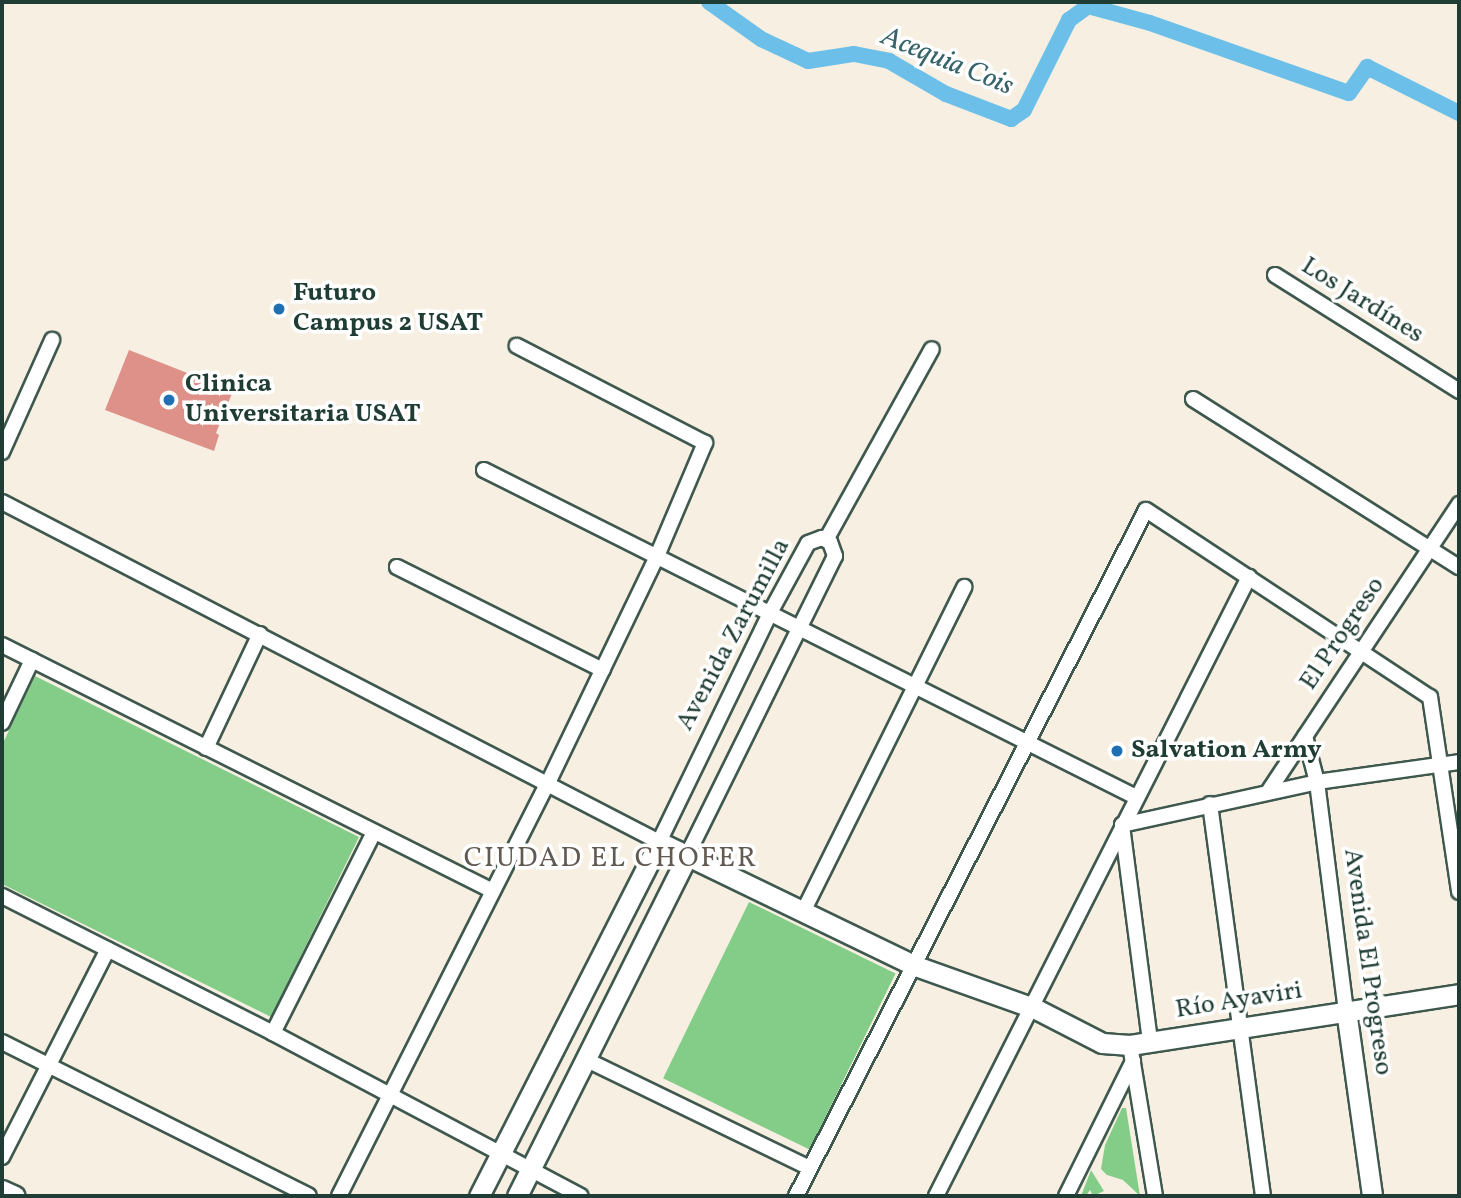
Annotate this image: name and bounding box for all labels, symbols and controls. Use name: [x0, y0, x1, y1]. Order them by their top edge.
water label: Acequia Cois: [876, 20, 1018, 104]
street label: Los Jardínes: [1295, 251, 1429, 351]
place label: Futuro Campus 2 USAT: [293, 278, 483, 340]
marker: Futuro Campus 2 USAT: [271, 301, 287, 317]
place label: Clinica Universitaria USAT: [185, 369, 421, 430]
marker: Clinica Universitaria USAT: [159, 390, 179, 410]
street label: Avenida Zarumilla: [670, 534, 798, 736]
street label: El Progreso: [1294, 571, 1392, 697]
place label: Salvation Army: [1131, 735, 1321, 767]
marker: Salvation Army: [1109, 743, 1125, 759]
district label: CIUDAD EL CHOFER: [466, 842, 756, 876]
street label: Avenida El Progreso: [1336, 847, 1398, 1077]
street label: Río Ayaviri: [1173, 976, 1305, 1026]

